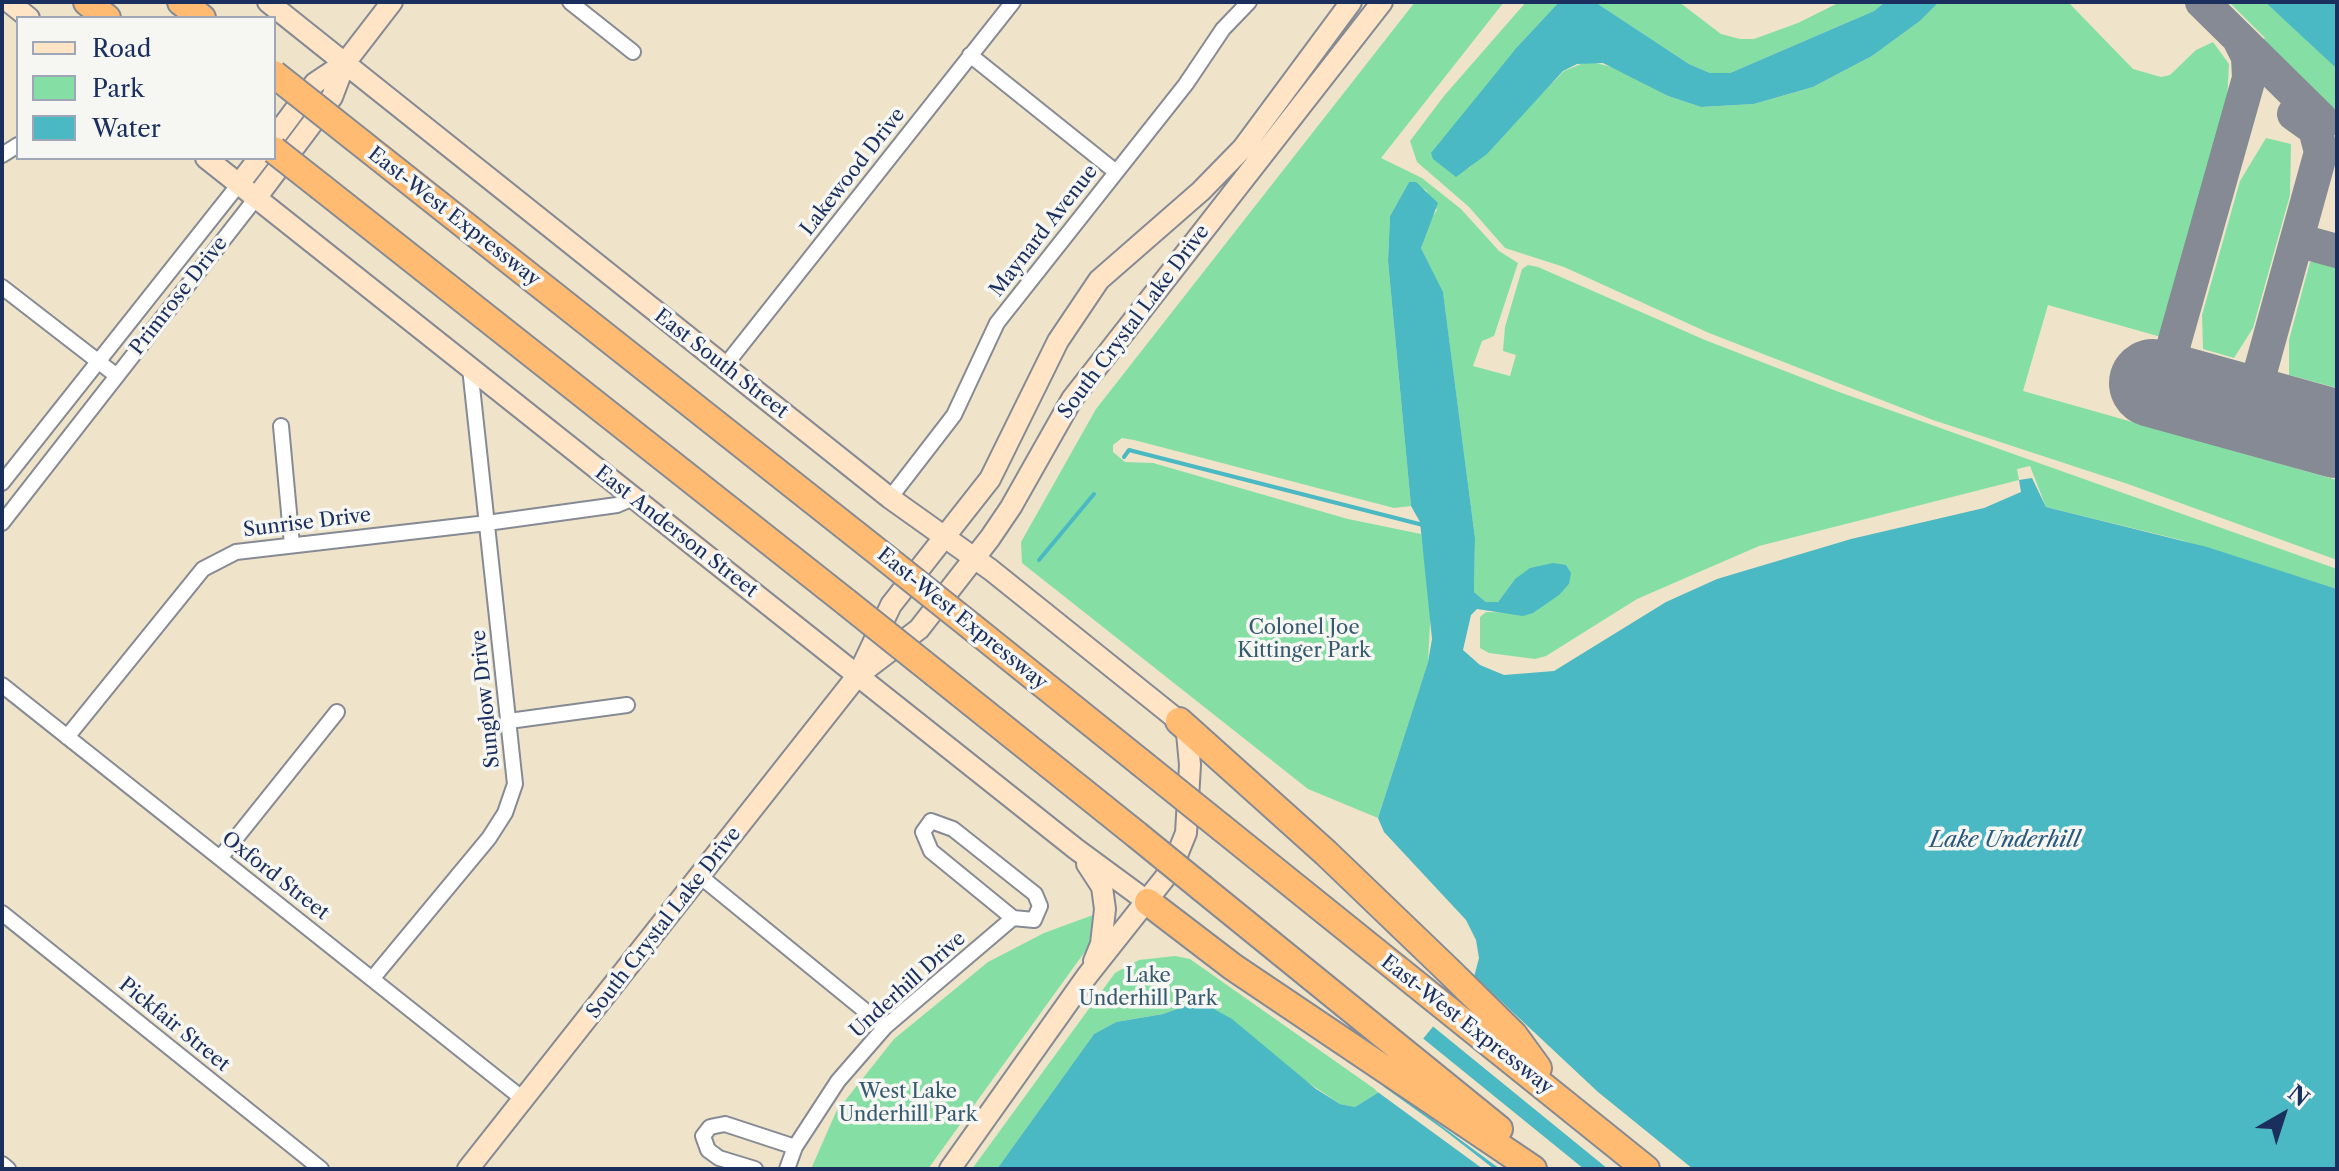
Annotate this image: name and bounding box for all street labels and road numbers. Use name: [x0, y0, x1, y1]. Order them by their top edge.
street label: Lakewood Drive: [796, 103, 910, 241]
street label: East-West Expressway: [363, 142, 545, 292]
street label: Maynard Avenue: [985, 160, 1103, 302]
street label: South Crystal Lake Drive: [1053, 220, 1215, 424]
street label: Primrose Drive: [125, 232, 233, 360]
street label: East South Street: [649, 304, 793, 424]
street label: East Anderson Street: [590, 461, 762, 603]
street label: Sunrise Drive: [242, 503, 372, 543]
street label: East-West Expressway: [872, 543, 1052, 695]
street label: Sunglow Drive: [467, 629, 505, 769]
street label: South Crystal Lake Drive: [582, 822, 746, 1024]
street label: Oxford Street: [217, 827, 333, 925]
street label: Underhill Drive: [845, 927, 971, 1043]
street label: East-West Expressway: [1376, 950, 1558, 1100]
street label: Pickfair Street: [114, 973, 234, 1077]

